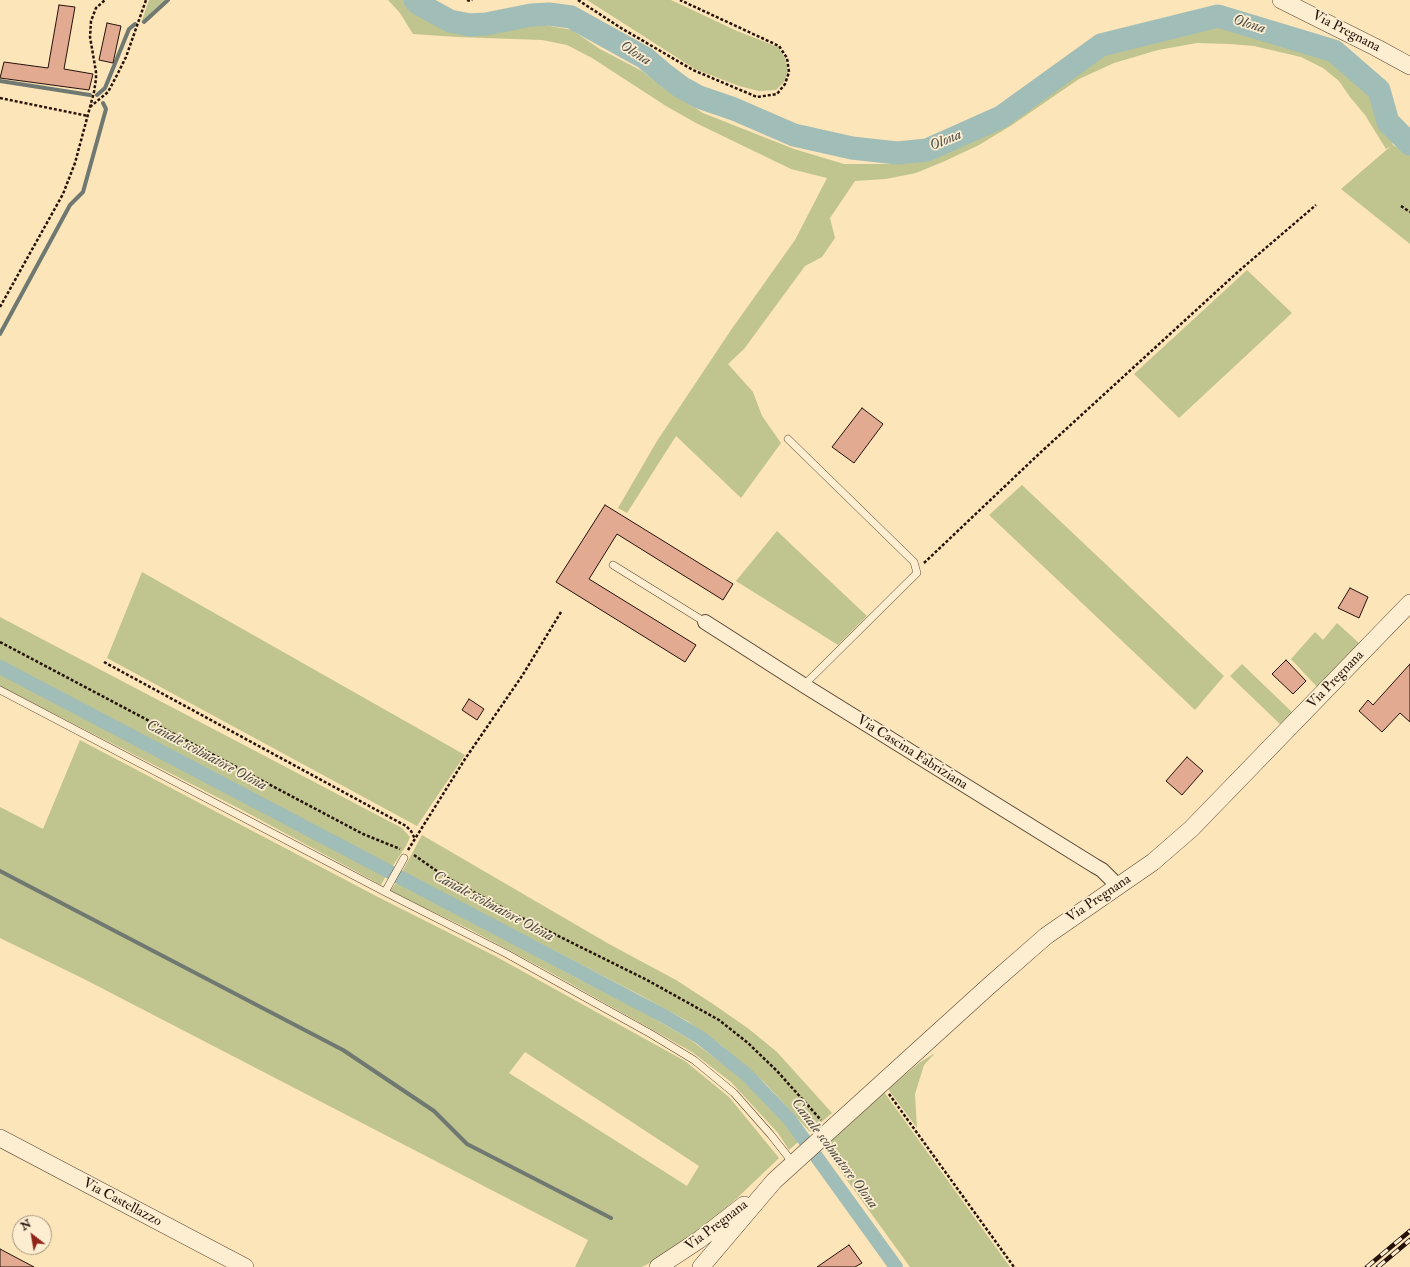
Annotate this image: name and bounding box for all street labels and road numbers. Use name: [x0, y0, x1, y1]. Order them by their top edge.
street label: Via Pregnana: [1309, 8, 1383, 56]
street label: Via Pregnana: [1304, 647, 1368, 713]
street label: Via Cascina Fabriziana: [853, 712, 971, 794]
street label: Via Pregnana: [1064, 871, 1134, 927]
street label: Via Castellazzo: [80, 1175, 164, 1231]
street label: Via Pregnana: [682, 1197, 752, 1255]

